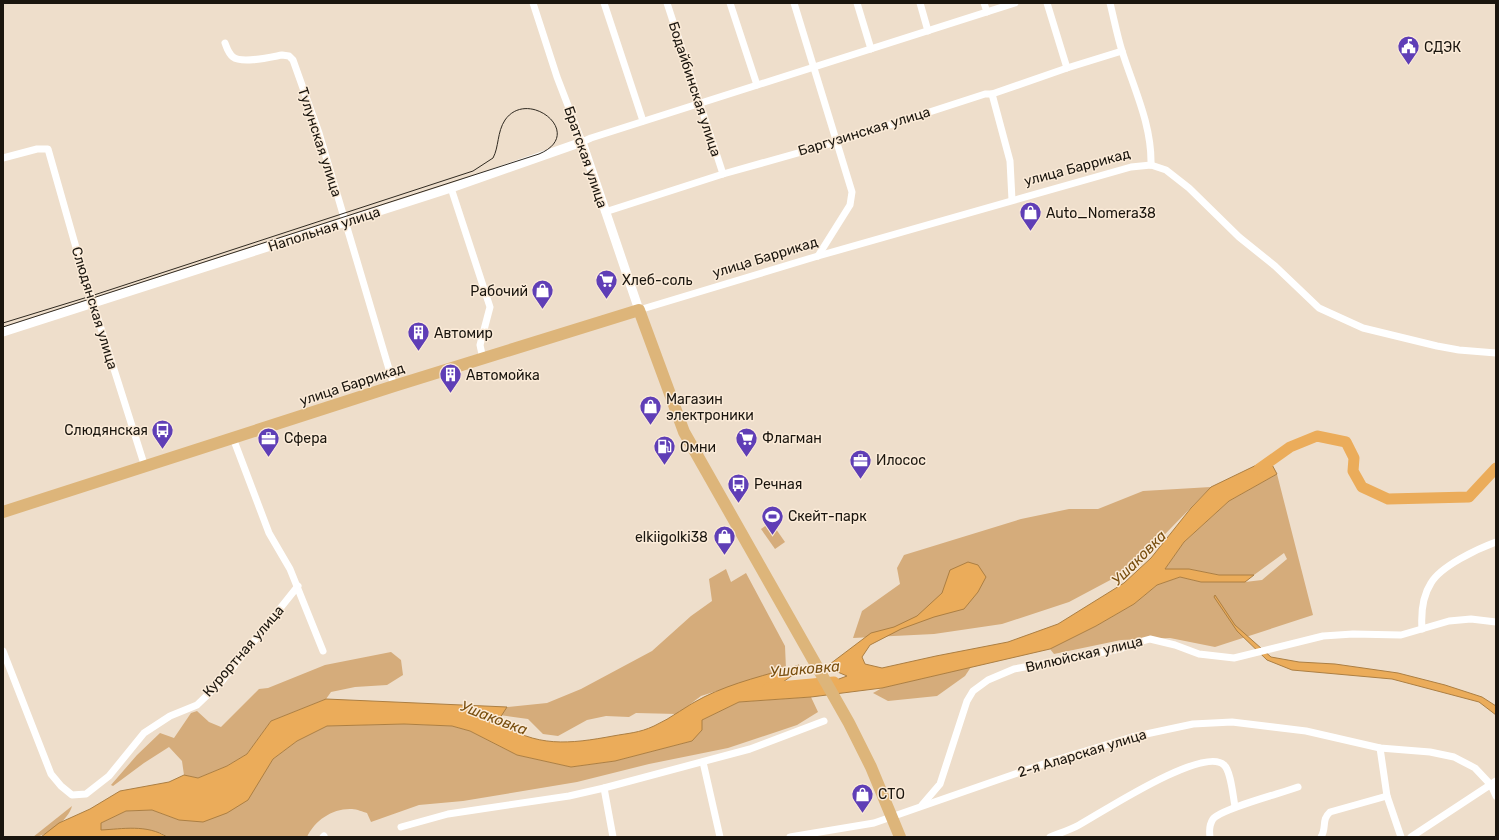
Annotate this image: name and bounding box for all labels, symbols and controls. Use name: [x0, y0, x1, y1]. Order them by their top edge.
street label: Бодайбинская улица: [665, 19, 724, 159]
public building icon: СДЭК: [1395, 34, 1421, 67]
place label: СДЭК: [1424, 39, 1461, 56]
street label: Тулунская улица: [294, 85, 345, 199]
street label: Баргузинская улица: [796, 103, 932, 160]
street label: Братская улица: [560, 104, 611, 210]
street label: улица Баррикад: [1022, 145, 1132, 190]
shop icon: Auto_Nomera38: [1018, 200, 1044, 233]
street label: Напольная улица: [266, 203, 382, 256]
place label: Auto_Nomera38: [1046, 205, 1156, 222]
street label: улица Баррикад: [710, 233, 820, 282]
street label: Слюдянская улица: [68, 245, 121, 372]
supermarket icon: Хлеб-соль: [593, 267, 619, 300]
place label: Хлеб-соль: [622, 272, 693, 289]
shop icon: Рабочий: [530, 278, 556, 311]
place label: Рабочий: [470, 283, 528, 300]
building icon: Автомир: [405, 320, 431, 353]
place label: Автомир: [434, 325, 493, 342]
street label: улица Баррикад: [298, 360, 407, 409]
building icon: Автомойка: [437, 362, 463, 395]
place label: Автомойка: [466, 367, 540, 384]
place label: Магазин электроники: [666, 391, 754, 424]
shop icon: Магазин электроники: [637, 394, 663, 427]
bus stop icon: Слюдянская: [150, 417, 176, 450]
place label: Слюдянская: [64, 422, 148, 439]
office icon: Сфера: [256, 425, 282, 458]
supermarket icon: Флагман: [733, 425, 759, 458]
place label: Сфера: [284, 430, 327, 447]
place label: Флагман: [762, 430, 822, 447]
fuel station icon: Омни: [652, 434, 678, 467]
place label: Омни: [680, 439, 716, 456]
office icon: Илосос: [847, 447, 873, 480]
place label: Илосос: [876, 452, 926, 469]
bus stop icon: Речная: [725, 471, 751, 504]
place label: Речная: [754, 476, 802, 493]
sports icon: Скейт-парк: [760, 503, 786, 536]
place label: Скейт-парк: [788, 508, 867, 525]
shop icon: elkiigolki38: [711, 524, 737, 557]
water label: Ушаковка: [1108, 527, 1170, 589]
place label: elkiigolki38: [635, 529, 708, 546]
street label: Курортная улица: [199, 602, 288, 700]
street label: Вилюйская улица: [1024, 633, 1144, 676]
water label: Ушаковка: [769, 657, 841, 681]
water label: Ушаковка: [458, 697, 530, 739]
street label: 2-я Аларская улица: [1016, 726, 1149, 781]
shop icon: СТО: [849, 781, 875, 814]
place label: СТО: [878, 786, 905, 803]

